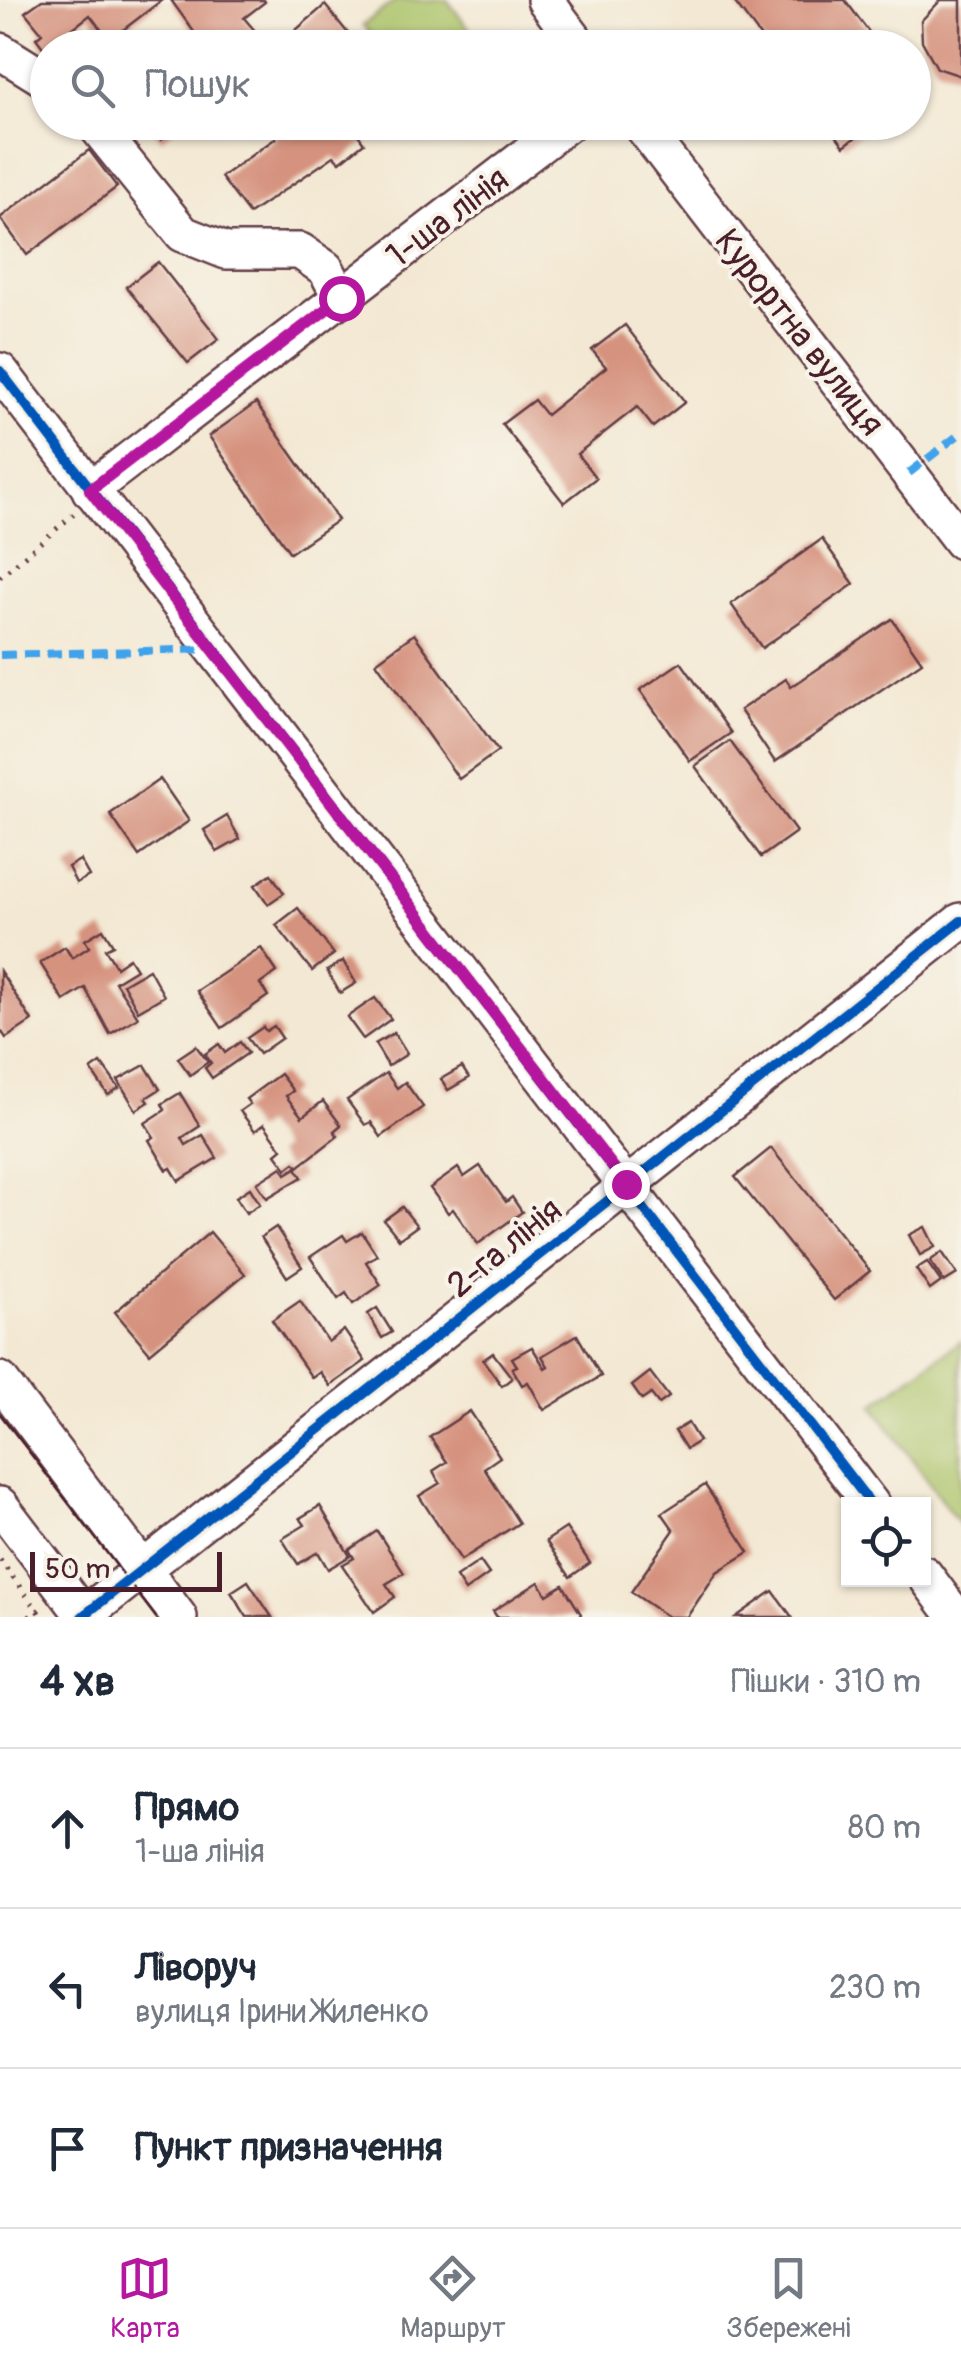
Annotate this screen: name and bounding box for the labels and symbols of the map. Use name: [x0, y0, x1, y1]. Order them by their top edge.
street label: 1-ша лінія: [378, 157, 518, 278]
street label: Курортна вулиця: [705, 220, 894, 445]
route start: [319, 276, 365, 322]
route end: [604, 1162, 650, 1208]
street label: 2-га лінія: [438, 1188, 571, 1307]
scale bar: [30, 1547, 222, 1592]

